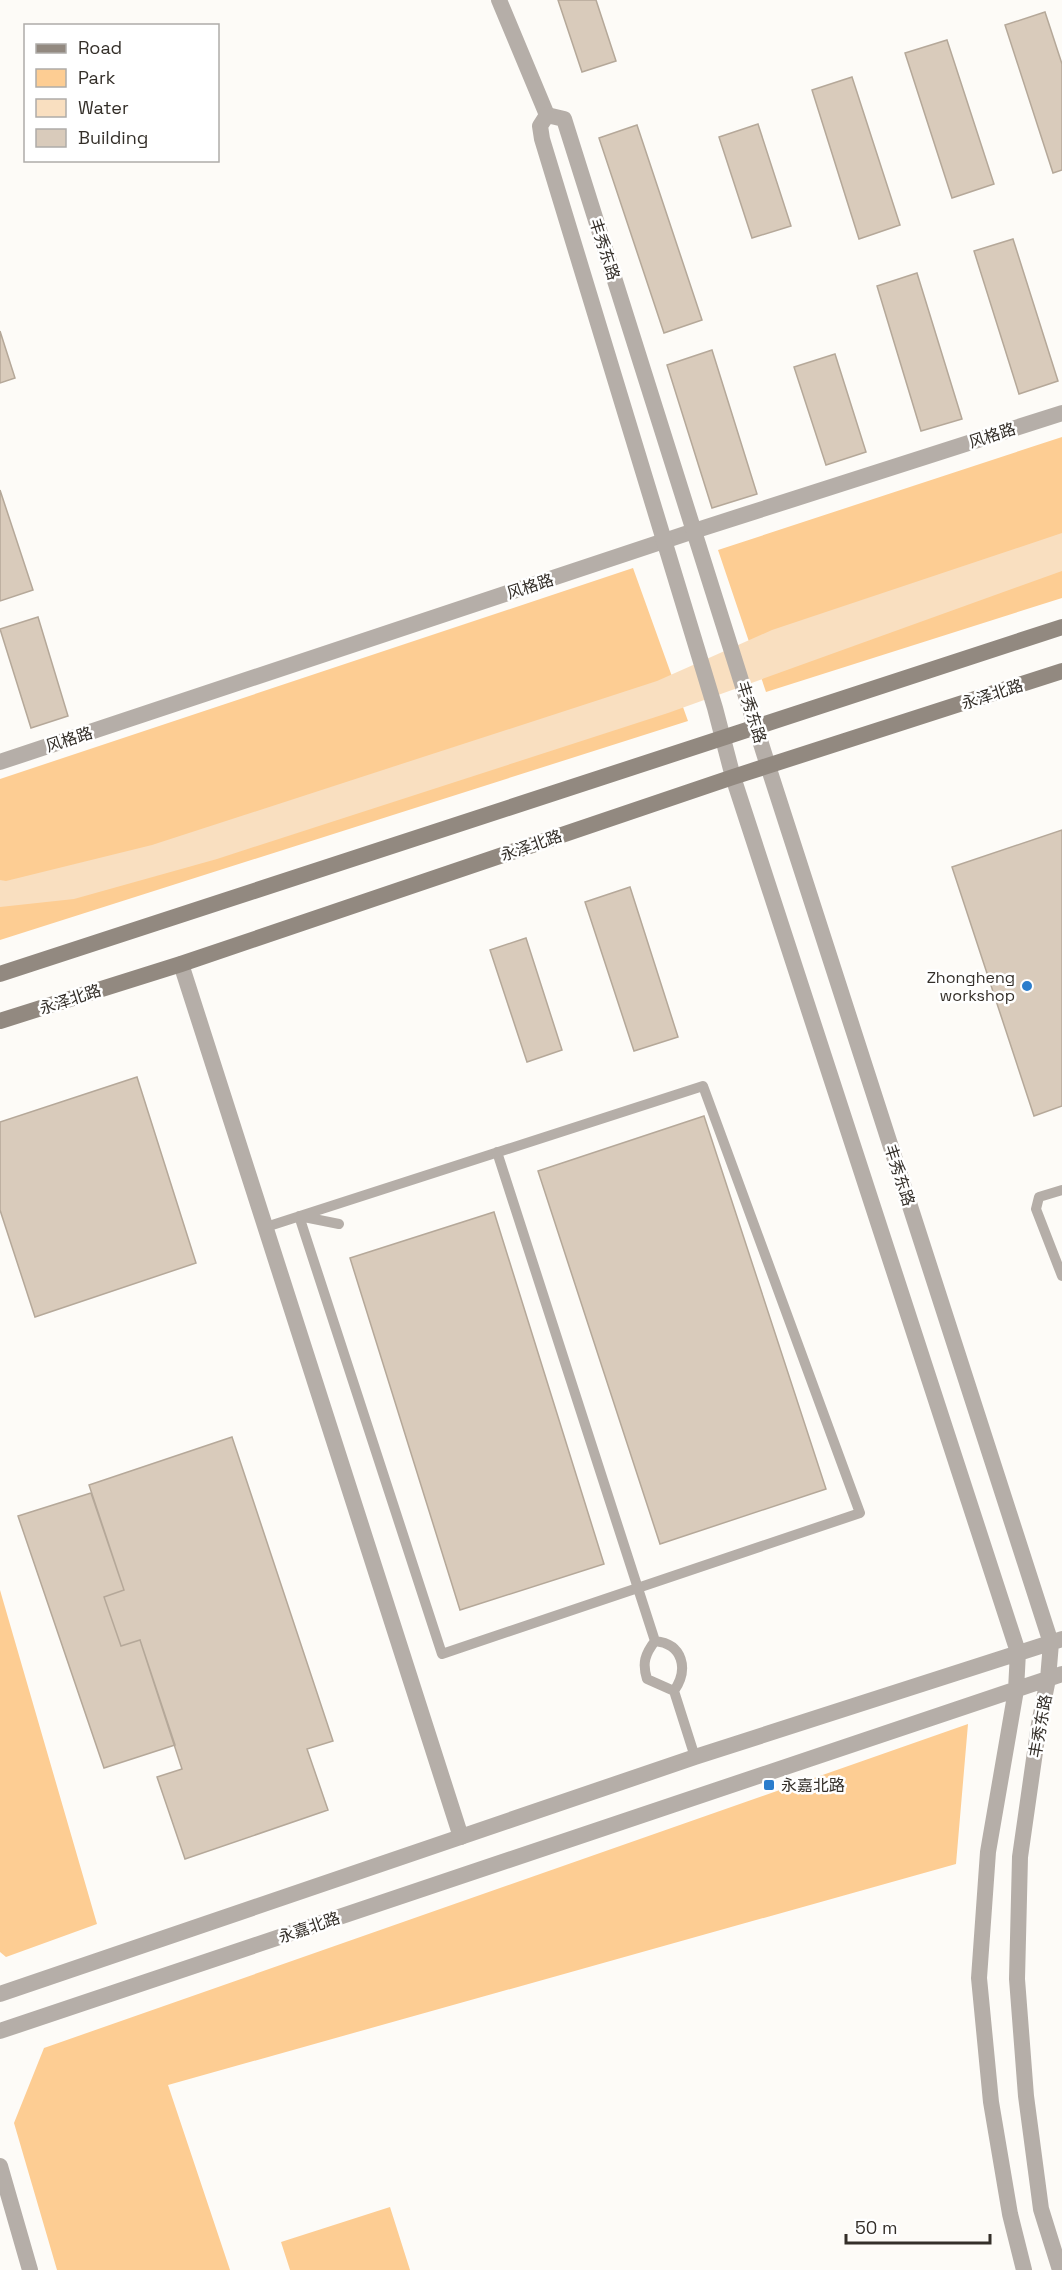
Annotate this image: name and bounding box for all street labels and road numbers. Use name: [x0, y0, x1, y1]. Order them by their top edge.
street label: 丰秀东路: [585, 215, 624, 283]
street label: 风格路: [966, 418, 1018, 453]
street label: 风格路: [504, 569, 556, 604]
street label: 永泽北路: [958, 675, 1026, 714]
street label: 丰秀东路: [732, 678, 771, 746]
street label: 风格路: [43, 722, 95, 757]
street label: 永泽北路: [497, 825, 565, 866]
street label: 永泽北路: [36, 980, 104, 1019]
street label: 丰秀东路: [880, 1141, 919, 1209]
street label: 丰秀东路: [1025, 1693, 1056, 1759]
street label: 永嘉北路: [275, 1907, 343, 1948]

